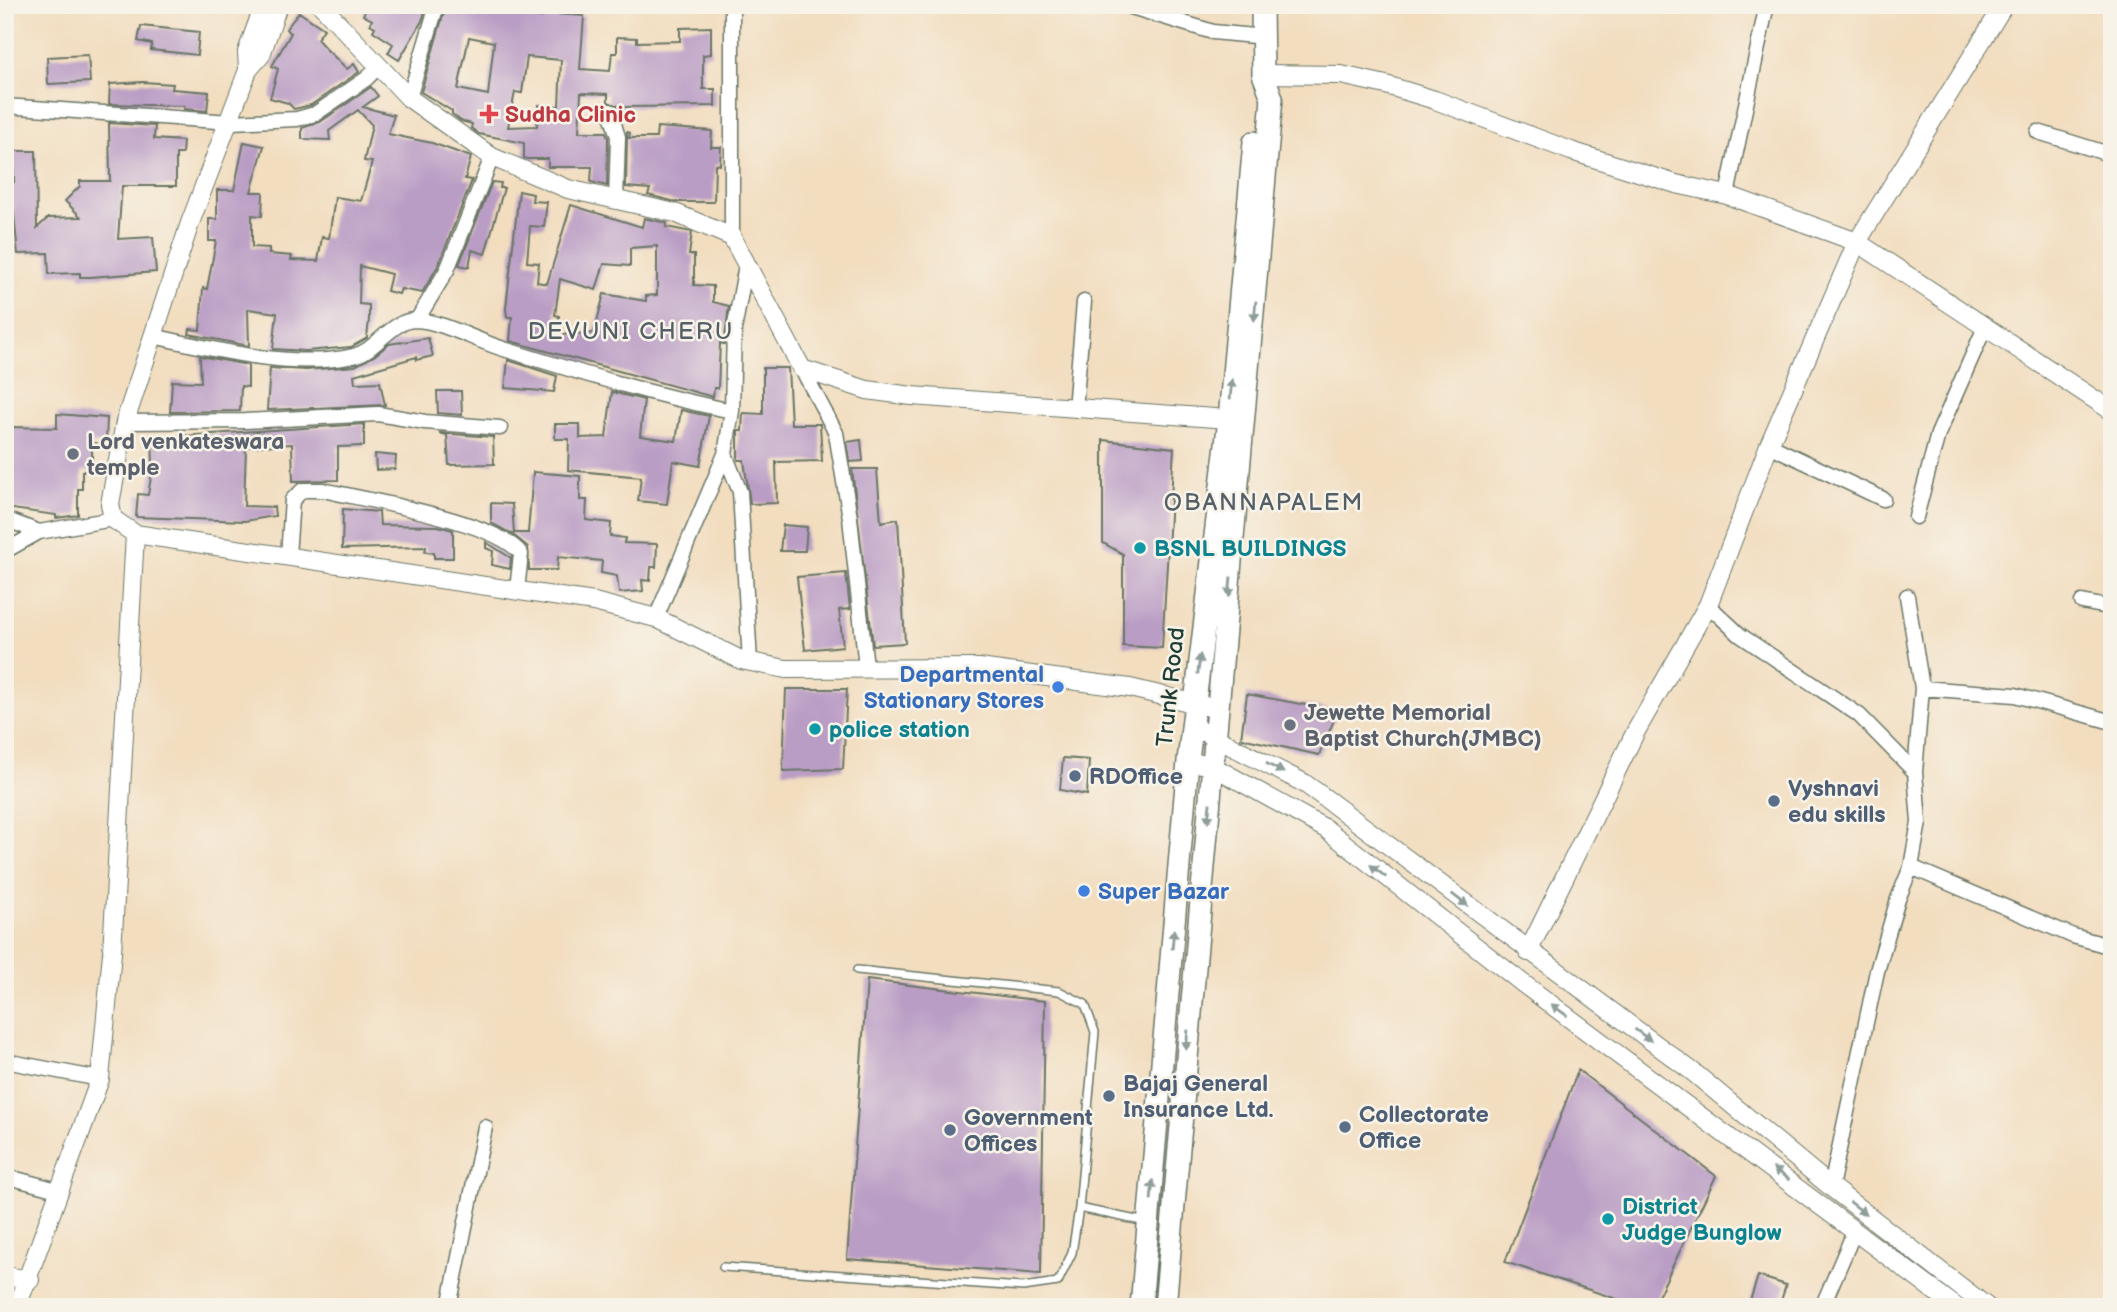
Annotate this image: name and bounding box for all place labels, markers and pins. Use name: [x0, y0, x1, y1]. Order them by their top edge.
place label: Sudha Clinic: [505, 101, 636, 129]
marker: Sudha Clinic: [479, 104, 499, 124]
place label: Lord venkateswara temple: [86, 428, 284, 482]
marker: Lord venkateswara temple: [65, 446, 81, 462]
place label: BSNL BUILDINGS: [1154, 535, 1347, 563]
marker: BSNL BUILDINGS: [1132, 540, 1148, 556]
place label: Departmental Stationary Stores: [864, 661, 1044, 715]
marker: Departmental Stationary Stores: [1050, 679, 1066, 695]
place label: Jewette Memorial Baptist Church(JMBC): [1304, 699, 1542, 753]
place label: police station: [829, 716, 970, 744]
marker: Jewette Memorial Baptist Church(JMBC): [1282, 717, 1298, 733]
marker: police station: [807, 721, 823, 737]
place label: RDOffice: [1089, 763, 1183, 791]
marker: RDOffice: [1067, 768, 1083, 784]
place label: Vyshnavi edu skills: [1788, 775, 1886, 829]
marker: Vyshnavi edu skills: [1766, 793, 1782, 809]
place label: Super Bazar: [1098, 878, 1230, 906]
marker: Super Bazar: [1076, 883, 1092, 899]
place label: Bajaj General Insurance Ltd.: [1123, 1070, 1274, 1124]
marker: Bajaj General Insurance Ltd.: [1101, 1088, 1117, 1104]
place label: Collectorate Office: [1359, 1101, 1489, 1155]
place label: Government Offices: [964, 1104, 1093, 1158]
marker: Collectorate Office: [1337, 1119, 1353, 1135]
marker: Government Offices: [942, 1122, 958, 1138]
place label: District Judge Bunglow: [1622, 1193, 1782, 1247]
marker: District Judge Bunglow: [1600, 1211, 1616, 1227]

